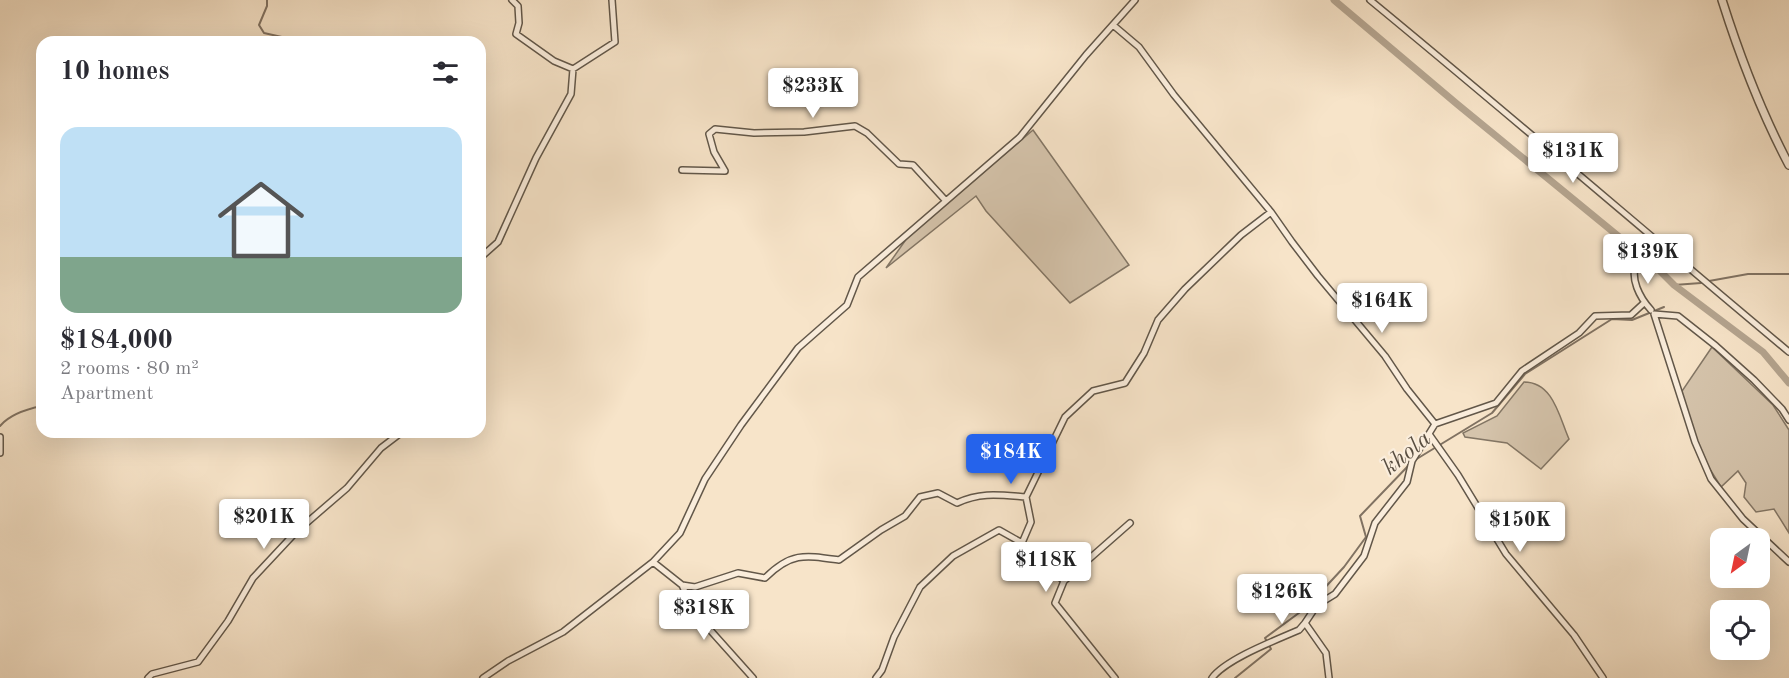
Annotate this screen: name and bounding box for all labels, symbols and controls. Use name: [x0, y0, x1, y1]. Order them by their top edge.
icon: filters: [429, 56, 462, 89]
text: 10 homes: [60, 59, 169, 85]
pin: $233K: [771, 68, 855, 119]
text: $233K: [782, 77, 844, 97]
pin: $131K: [1531, 133, 1615, 184]
text: $131K: [1542, 142, 1604, 162]
icon: home: [207, 166, 315, 274]
pin: $139K: [1606, 234, 1690, 285]
text: $139K: [1617, 243, 1679, 263]
pin: $164K: [1340, 283, 1424, 334]
text: $164K: [1351, 292, 1413, 312]
text: $184,000: [60, 328, 173, 354]
text: 2 rooms · 80 m²: [60, 359, 199, 379]
text: Apartment: [60, 384, 154, 404]
water label: khola: [1378, 427, 1436, 480]
pin: $184K: [969, 434, 1053, 485]
text: $184K: [980, 443, 1042, 463]
pin: $201K: [222, 499, 306, 550]
pin: $150K: [1478, 502, 1562, 553]
text: $201K: [233, 508, 295, 528]
text: $150K: [1489, 511, 1551, 531]
north arrow: [1710, 528, 1770, 588]
map controls: [1710, 528, 1770, 660]
pin: $118K: [1004, 542, 1088, 593]
text: $118K: [1015, 551, 1077, 571]
pin: $126K: [1240, 574, 1324, 625]
text: $126K: [1251, 583, 1313, 603]
pin: $318K: [662, 590, 746, 641]
text: $318K: [673, 599, 735, 619]
button: locate: [1710, 600, 1770, 660]

